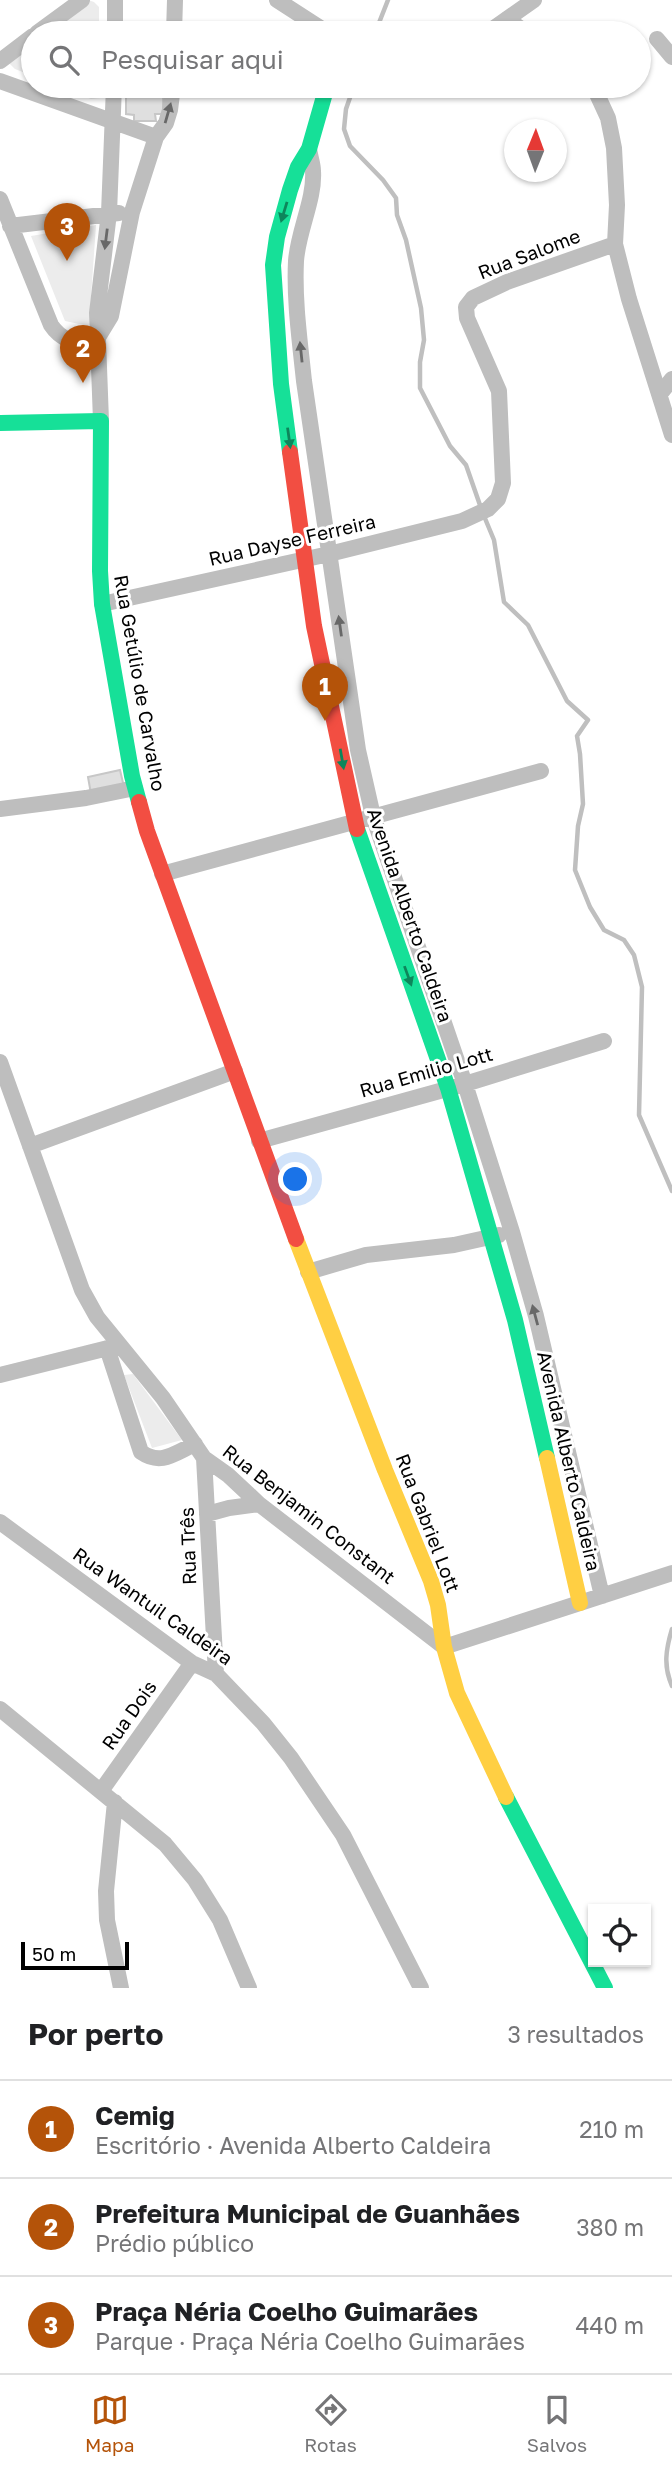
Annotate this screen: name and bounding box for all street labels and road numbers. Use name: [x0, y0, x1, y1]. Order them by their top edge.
street label: Rua Salome: [474, 224, 583, 284]
street label: Rua Dayse Ferreira: [206, 509, 378, 570]
street label: Rua Getúlio de Carvalho: [110, 573, 171, 793]
street label: Avenida Alberto Caldeira: [363, 805, 458, 1025]
street label: Rua Emilio Lott: [357, 1042, 495, 1102]
street label: Avenida Alberto Caldeira: [533, 1349, 606, 1573]
street label: Rua Benjamin Constant: [218, 1439, 400, 1588]
street label: Rua Gabriel Lott: [391, 1450, 465, 1595]
street label: Rua Três: [175, 1507, 200, 1585]
street label: Rua Wantuil Caldeira: [69, 1542, 238, 1669]
street label: Rua Dois: [96, 1676, 161, 1754]

